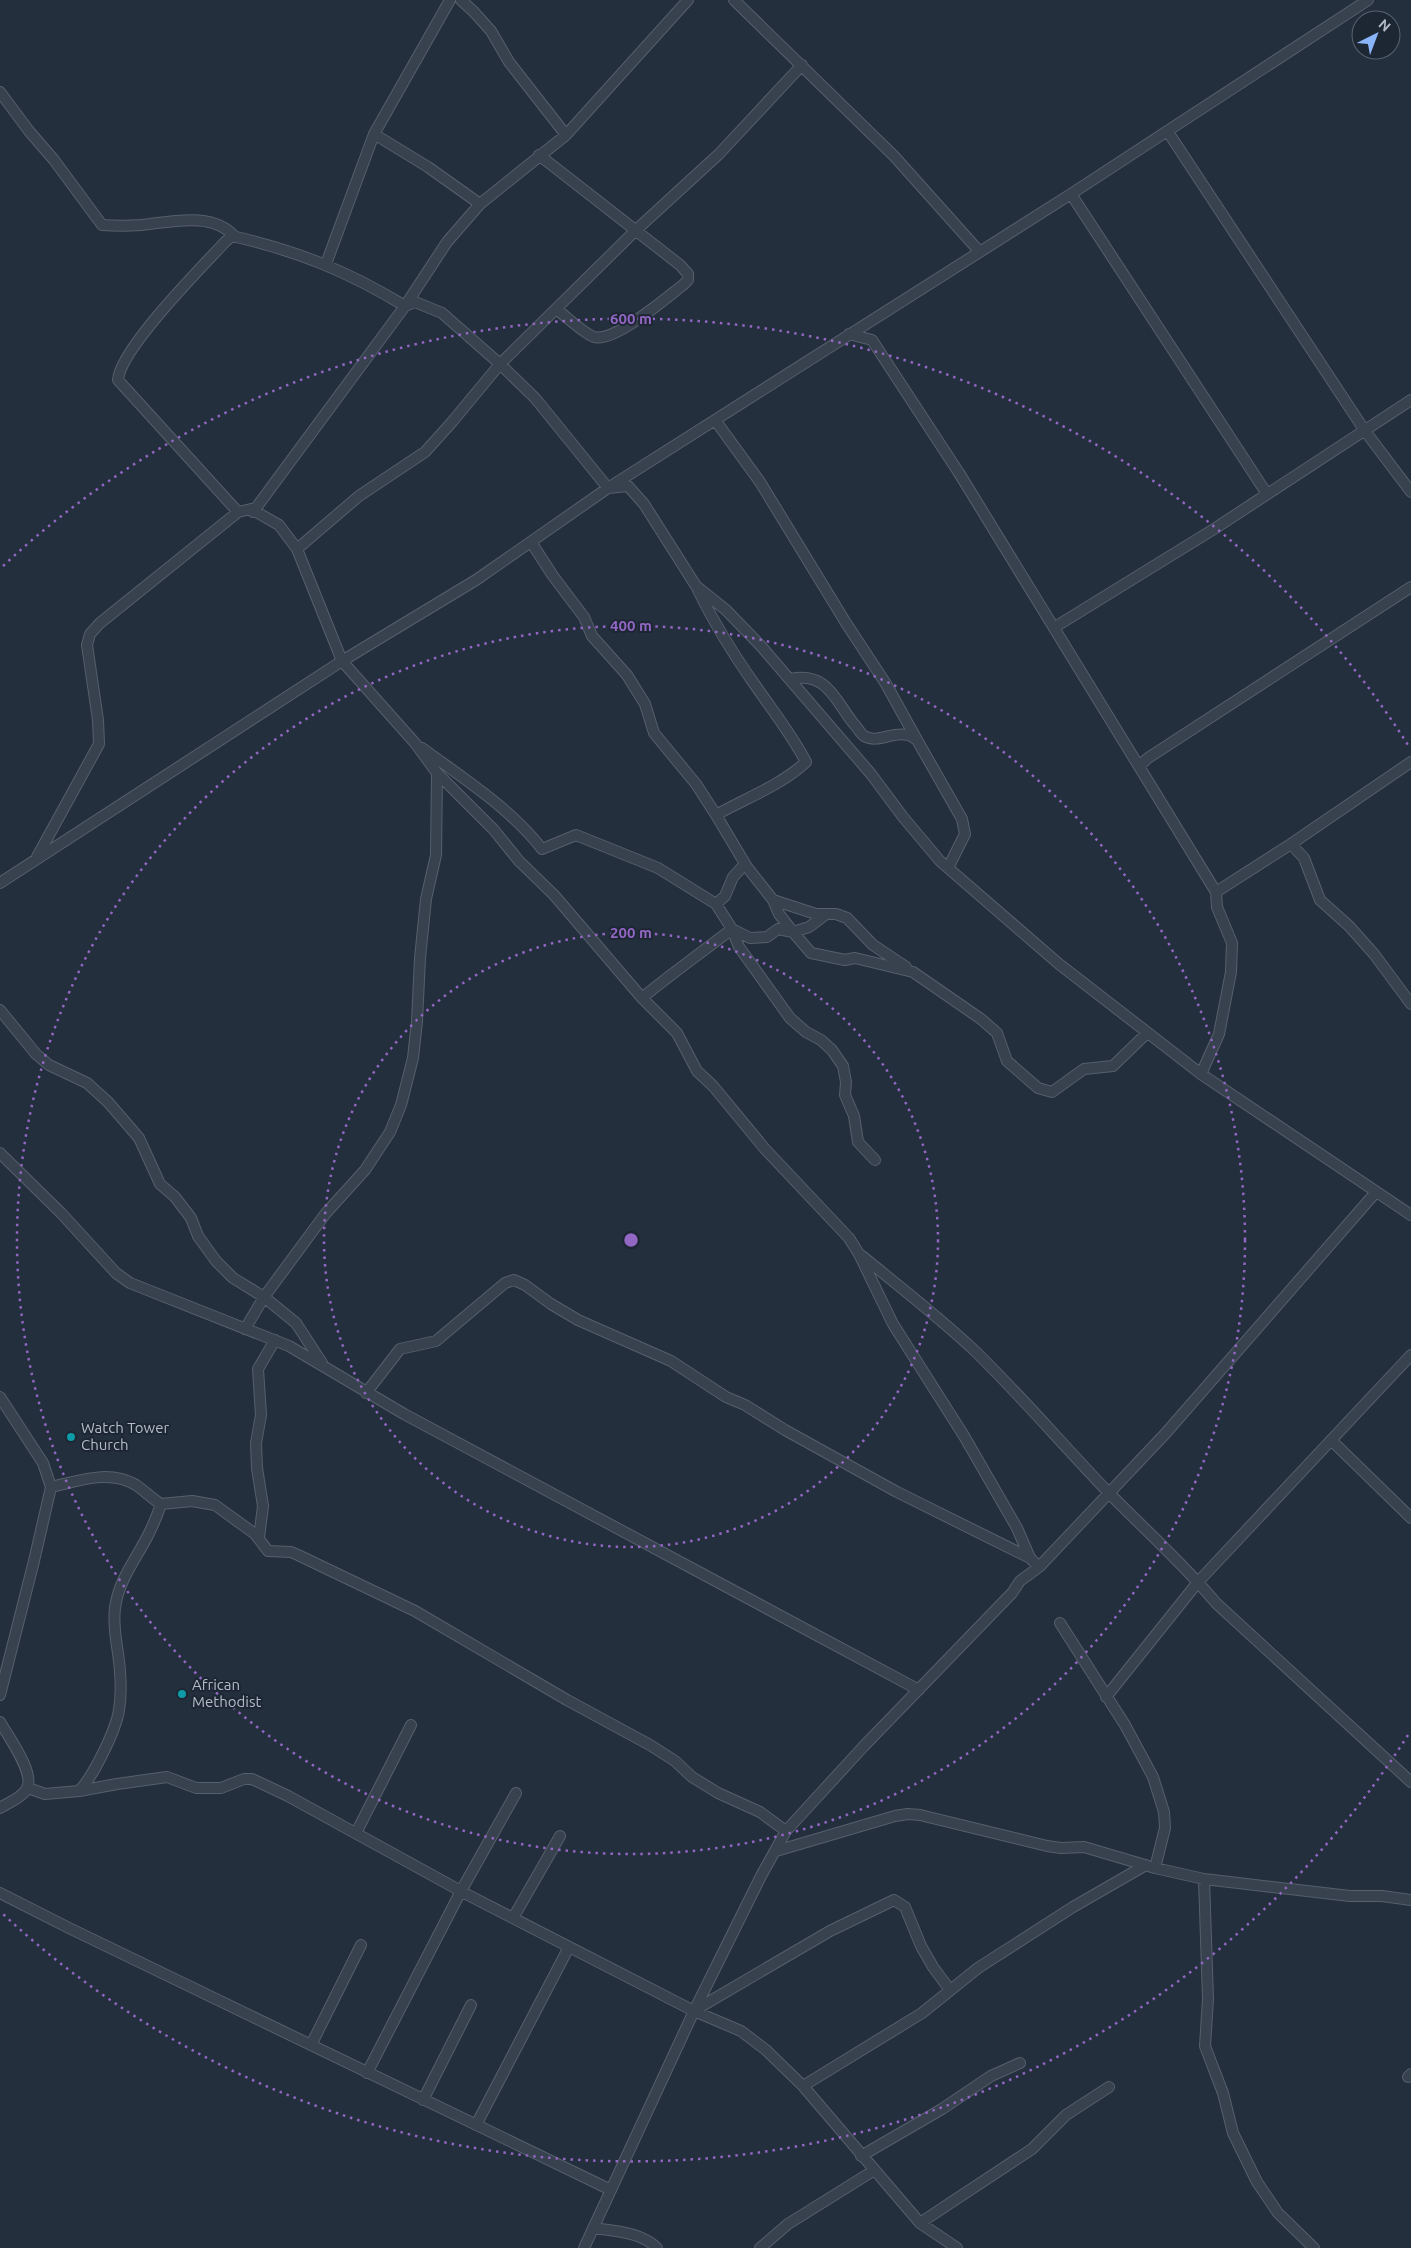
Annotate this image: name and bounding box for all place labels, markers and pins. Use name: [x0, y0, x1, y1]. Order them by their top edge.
centre of rings: [622, 1231, 640, 1249]
place label: Watch Tower Church: [81, 1419, 169, 1453]
marker: Watch Tower Church: [65, 1431, 77, 1443]
place label: African Methodist: [192, 1676, 261, 1710]
marker: African Methodist: [176, 1688, 188, 1700]

